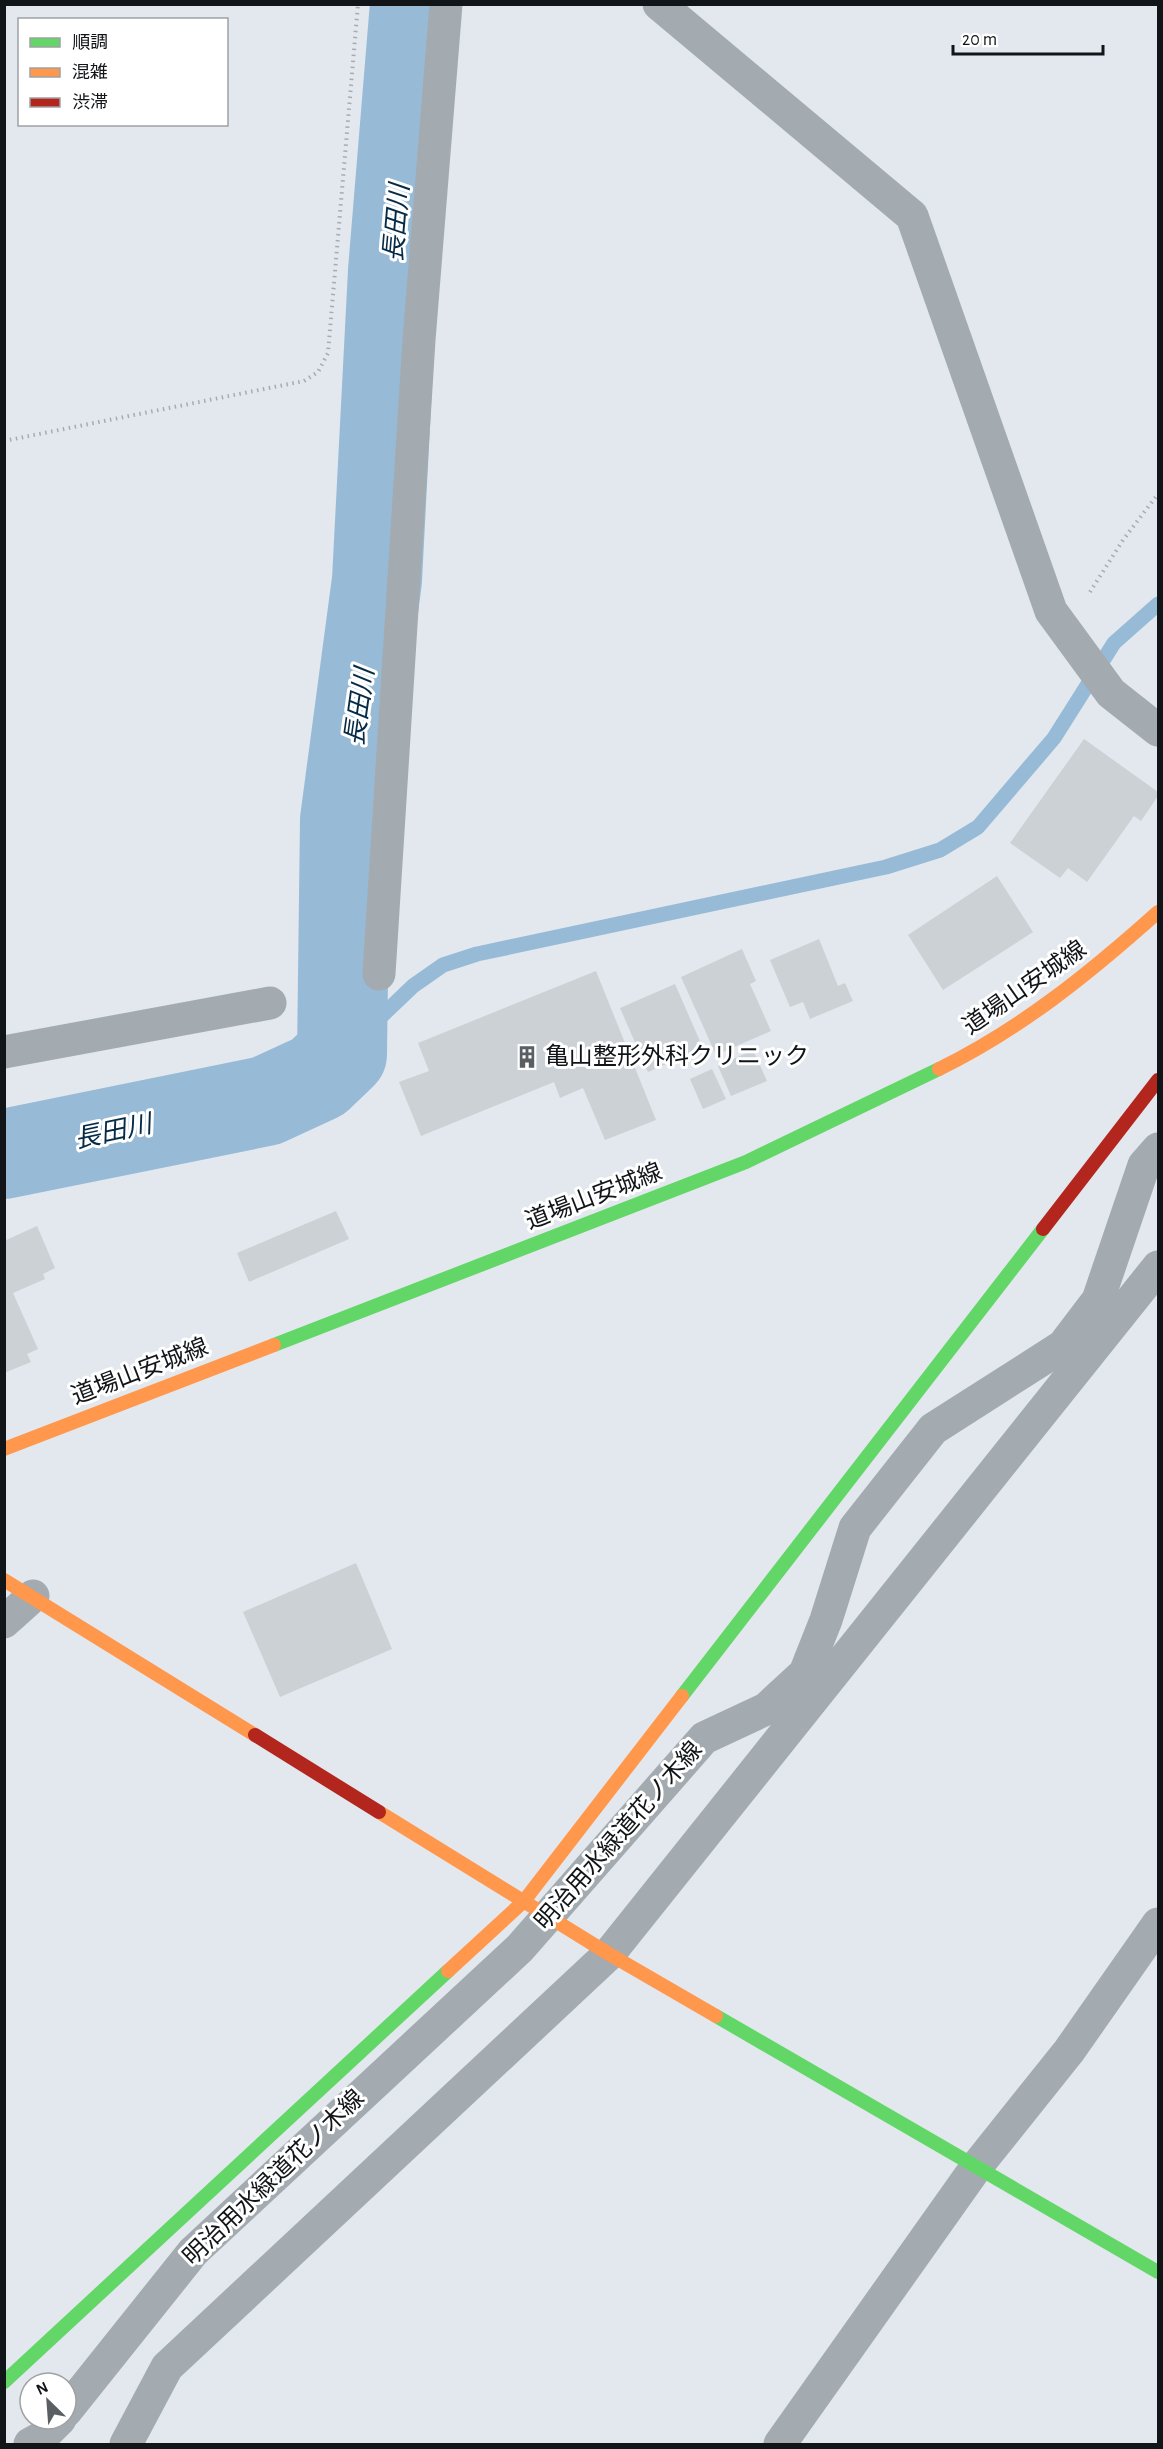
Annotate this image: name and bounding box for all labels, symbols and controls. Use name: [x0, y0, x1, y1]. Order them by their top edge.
legend: [18, 18, 228, 126]
scale bar: [953, 18, 1103, 56]
text: 20 m: [962, 31, 997, 49]
text: 順調: [72, 34, 108, 52]
text: 混雑: [72, 62, 108, 82]
text: 渋滞: [72, 93, 108, 112]
water label: 長田川: [381, 180, 414, 263]
water label: 長田川: [342, 664, 379, 747]
street label: 道場山安城線: [958, 935, 1091, 1039]
place label: 亀山整形外科クリニック: [545, 1043, 809, 1069]
building icon: 亀山整形外科クリニック: [514, 1044, 540, 1070]
water label: 長田川: [72, 1111, 157, 1153]
street label: 道場山安城線: [522, 1158, 666, 1234]
street label: 道場山安城線: [68, 1333, 212, 1409]
street label: 明治用水緑道花ノ木線: [530, 1736, 707, 1934]
street label: 明治用水緑道花ノ木線: [178, 2085, 369, 2270]
north arrow: [18, 2371, 78, 2431]
text: N: [34, 2379, 51, 2398]

